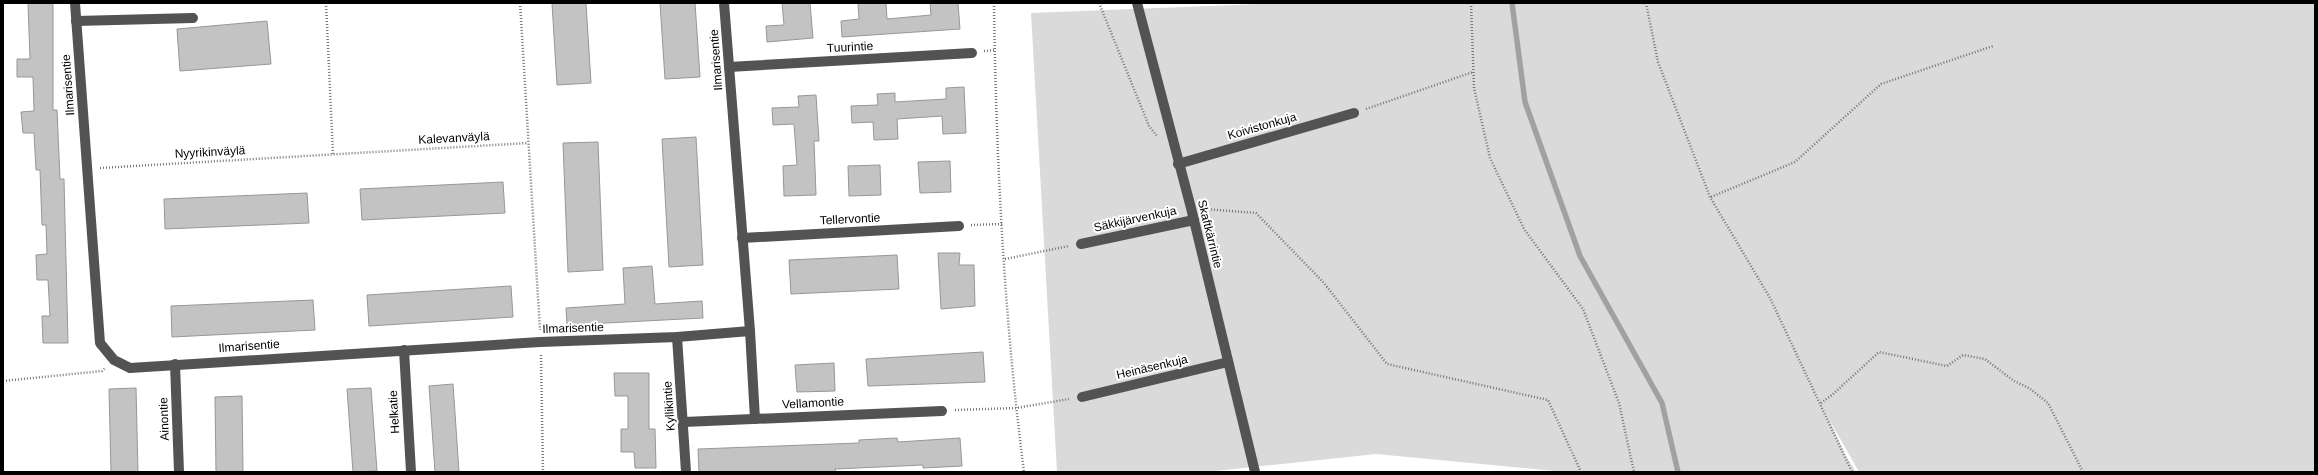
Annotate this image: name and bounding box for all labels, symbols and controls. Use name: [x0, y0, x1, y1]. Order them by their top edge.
street label: Ilmarisentie: [707, 29, 725, 91]
street label: Tuurintie: [827, 39, 874, 55]
street label: Ilmarisentie: [59, 54, 77, 116]
street label: Koivistonkuja: [1226, 109, 1298, 142]
street label: Kalevanväylä: [418, 129, 490, 147]
street label: Nyyrikinväylä: [174, 143, 246, 161]
street label: Skaftkärrintie: [1195, 198, 1225, 270]
street label: Säkkijärvenkuja: [1092, 203, 1178, 235]
street label: Tellervontie: [819, 210, 881, 228]
street label: Ilmarisentie: [542, 320, 604, 336]
street label: Ilmarisentie: [218, 337, 280, 355]
street label: Heinäsenkuja: [1115, 352, 1189, 382]
street label: Kyllikintie: [660, 380, 678, 431]
street label: Helkatie: [386, 390, 402, 434]
street label: Vellamontie: [782, 394, 845, 412]
street label: Ainontie: [156, 397, 172, 441]

